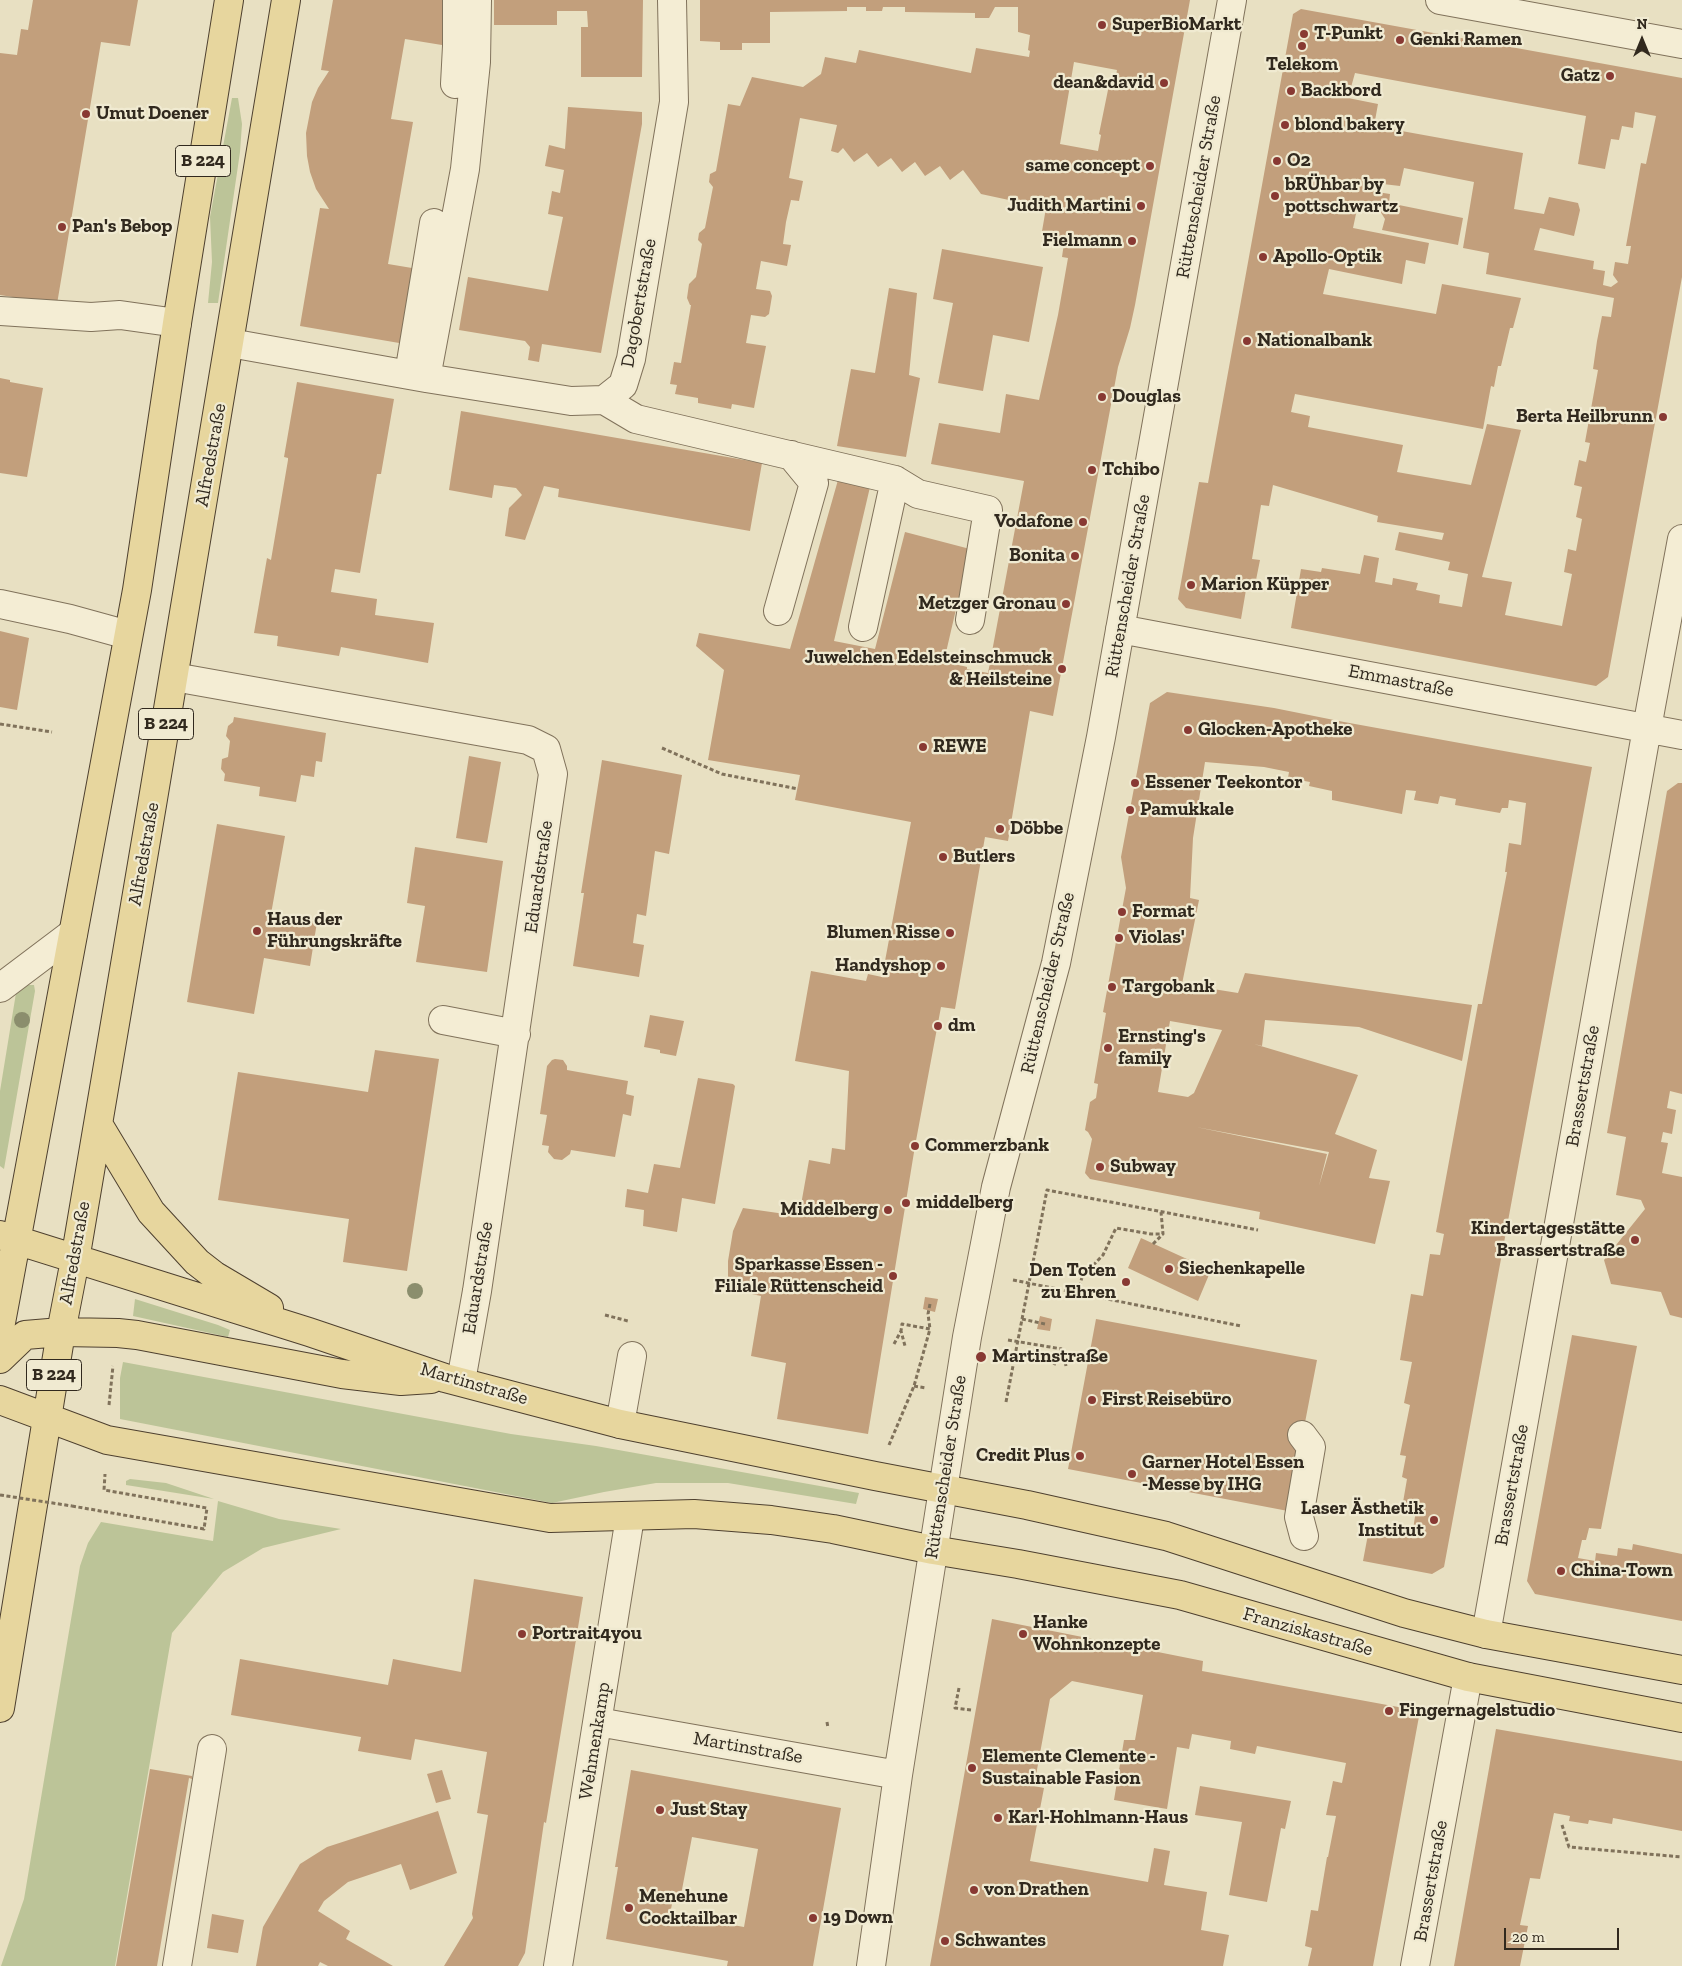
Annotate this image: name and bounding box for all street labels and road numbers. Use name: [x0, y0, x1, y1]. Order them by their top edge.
street label: Rüttenscheider Straße: [1172, 94, 1226, 280]
road number: B 224: [176, 146, 230, 177]
street label: Dagobertstraße: [616, 237, 662, 369]
street label: Alfredstraße: [191, 402, 231, 508]
street label: Rüttenscheider Straße: [1101, 493, 1155, 679]
street label: Emmastraße: [1346, 660, 1456, 702]
road number: B 224: [138, 709, 194, 740]
street label: Alfredstraße: [124, 801, 164, 907]
street label: Eduardstraße: [520, 819, 558, 935]
street label: Rüttenscheider Straße: [1016, 890, 1080, 1076]
street label: Brassertstraße: [1561, 1023, 1605, 1149]
street label: Alfredstraße: [55, 1200, 95, 1306]
street label: Eduardstraße: [458, 1220, 498, 1336]
street label: Martinstraße: [418, 1358, 530, 1410]
road number: B 224: [27, 1360, 82, 1390]
street label: Rüttenscheider Straße: [920, 1374, 972, 1560]
street label: Brassertstraße: [1490, 1422, 1534, 1548]
street label: Franziskastraße: [1240, 1603, 1376, 1661]
street label: Wehmenkamp: [574, 1681, 616, 1801]
street label: Martinstraße: [691, 1727, 805, 1769]
street label: Brassertstraße: [1409, 1818, 1453, 1944]

